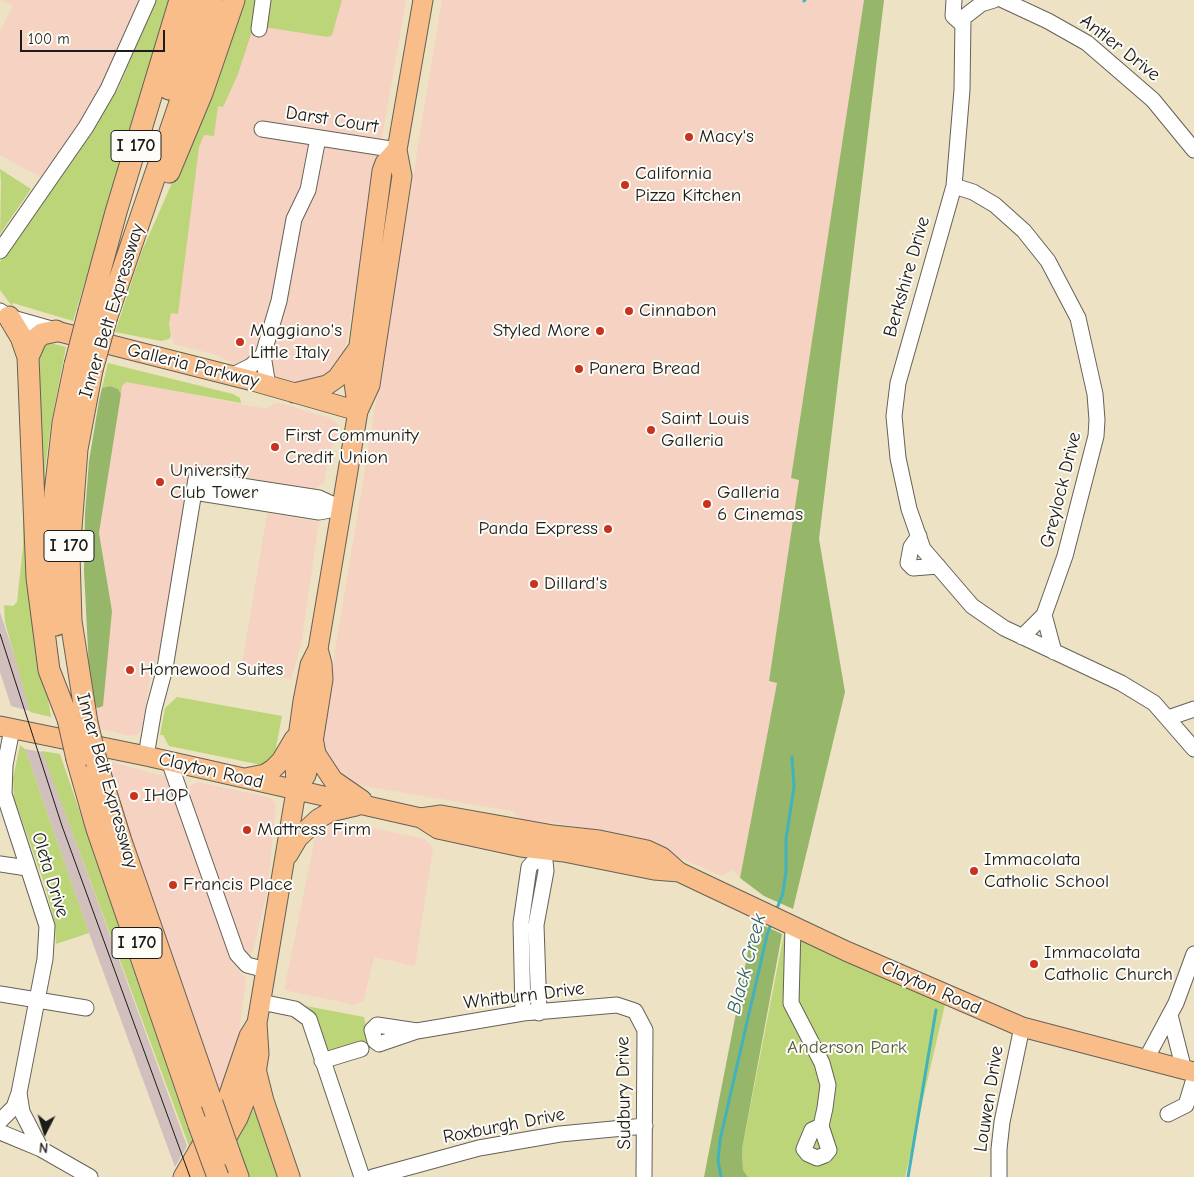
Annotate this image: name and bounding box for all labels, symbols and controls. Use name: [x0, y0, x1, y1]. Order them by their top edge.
street label: Antler Drive: [1075, 10, 1165, 86]
scale bar: [22, 20, 168, 52]
text: 100 m: [28, 30, 70, 48]
street label: Darst Court: [284, 101, 380, 139]
place label: Macy's: [699, 126, 754, 148]
road number: I 170: [111, 130, 161, 162]
marker: Macy's: [683, 131, 695, 143]
place label: California Pizza Kitchen: [635, 163, 741, 207]
marker: California Pizza Kitchen: [619, 179, 631, 191]
street label: Berkshire Drive: [879, 214, 935, 340]
street label: Inner Belt Expressway: [75, 221, 149, 401]
place label: Cinnabon: [639, 300, 717, 322]
marker: Cinnabon: [623, 305, 635, 317]
place label: Maggiano's Little Italy: [250, 320, 342, 364]
place label: Styled More: [493, 320, 590, 342]
marker: Styled More: [594, 325, 606, 337]
marker: Maggiano's Little Italy: [234, 336, 246, 348]
street label: Galleria Parkway: [125, 339, 261, 393]
place label: Panera Bread: [589, 358, 700, 380]
marker: Panera Bread: [573, 363, 585, 375]
place label: Saint Louis Galleria: [661, 408, 749, 452]
marker: Saint Louis Galleria: [645, 424, 657, 436]
place label: First Community Credit Union: [285, 425, 419, 469]
street label: Greylock Drive: [1036, 430, 1086, 550]
marker: First Community Credit Union: [269, 441, 281, 453]
place label: University Club Tower: [170, 460, 258, 504]
marker: University Club Tower: [154, 476, 166, 488]
place label: Galleria 6 Cinemas: [717, 482, 803, 526]
marker: Galleria 6 Cinemas: [701, 498, 713, 510]
place label: Panda Express: [479, 518, 598, 540]
marker: Panda Express: [602, 523, 614, 535]
road number: I 170: [44, 530, 94, 562]
place label: Dillard's: [544, 573, 607, 595]
marker: Dillard's: [528, 578, 540, 590]
place label: Homewood Suites: [140, 659, 283, 681]
marker: Homewood Suites: [124, 664, 136, 676]
street label: Inner Belt Expressway: [71, 691, 143, 871]
street label: Clayton Road: [156, 748, 266, 794]
place label: IHOP: [144, 785, 188, 807]
marker: IHOP: [128, 790, 140, 802]
place label: Mattress Firm: [257, 819, 371, 841]
marker: Mattress Firm: [241, 824, 253, 836]
street label: Oleta Drive: [26, 830, 74, 920]
place label: Immacolata Catholic School: [984, 849, 1109, 893]
marker: Immacolata Catholic School: [968, 865, 980, 877]
place label: Francis Place: [183, 874, 292, 896]
marker: Francis Place: [167, 879, 179, 891]
water label: Black Creek: [722, 911, 772, 1017]
road number: I 170: [112, 928, 162, 958]
place label: Immacolata Catholic Church: [1044, 942, 1173, 986]
street label: Clayton Road: [878, 956, 984, 1020]
marker: Immacolata Catholic Church: [1028, 958, 1040, 970]
street label: Whitburn Drive: [462, 977, 586, 1015]
street label: Sudbury Drive: [612, 1036, 636, 1150]
park label: Anderson Park: [787, 1037, 907, 1059]
street label: Louwen Drive: [969, 1044, 1009, 1154]
street label: Roxburgh Drive: [441, 1103, 567, 1149]
north arrow: [20, 1107, 70, 1157]
text: N: [38, 1139, 49, 1156]

